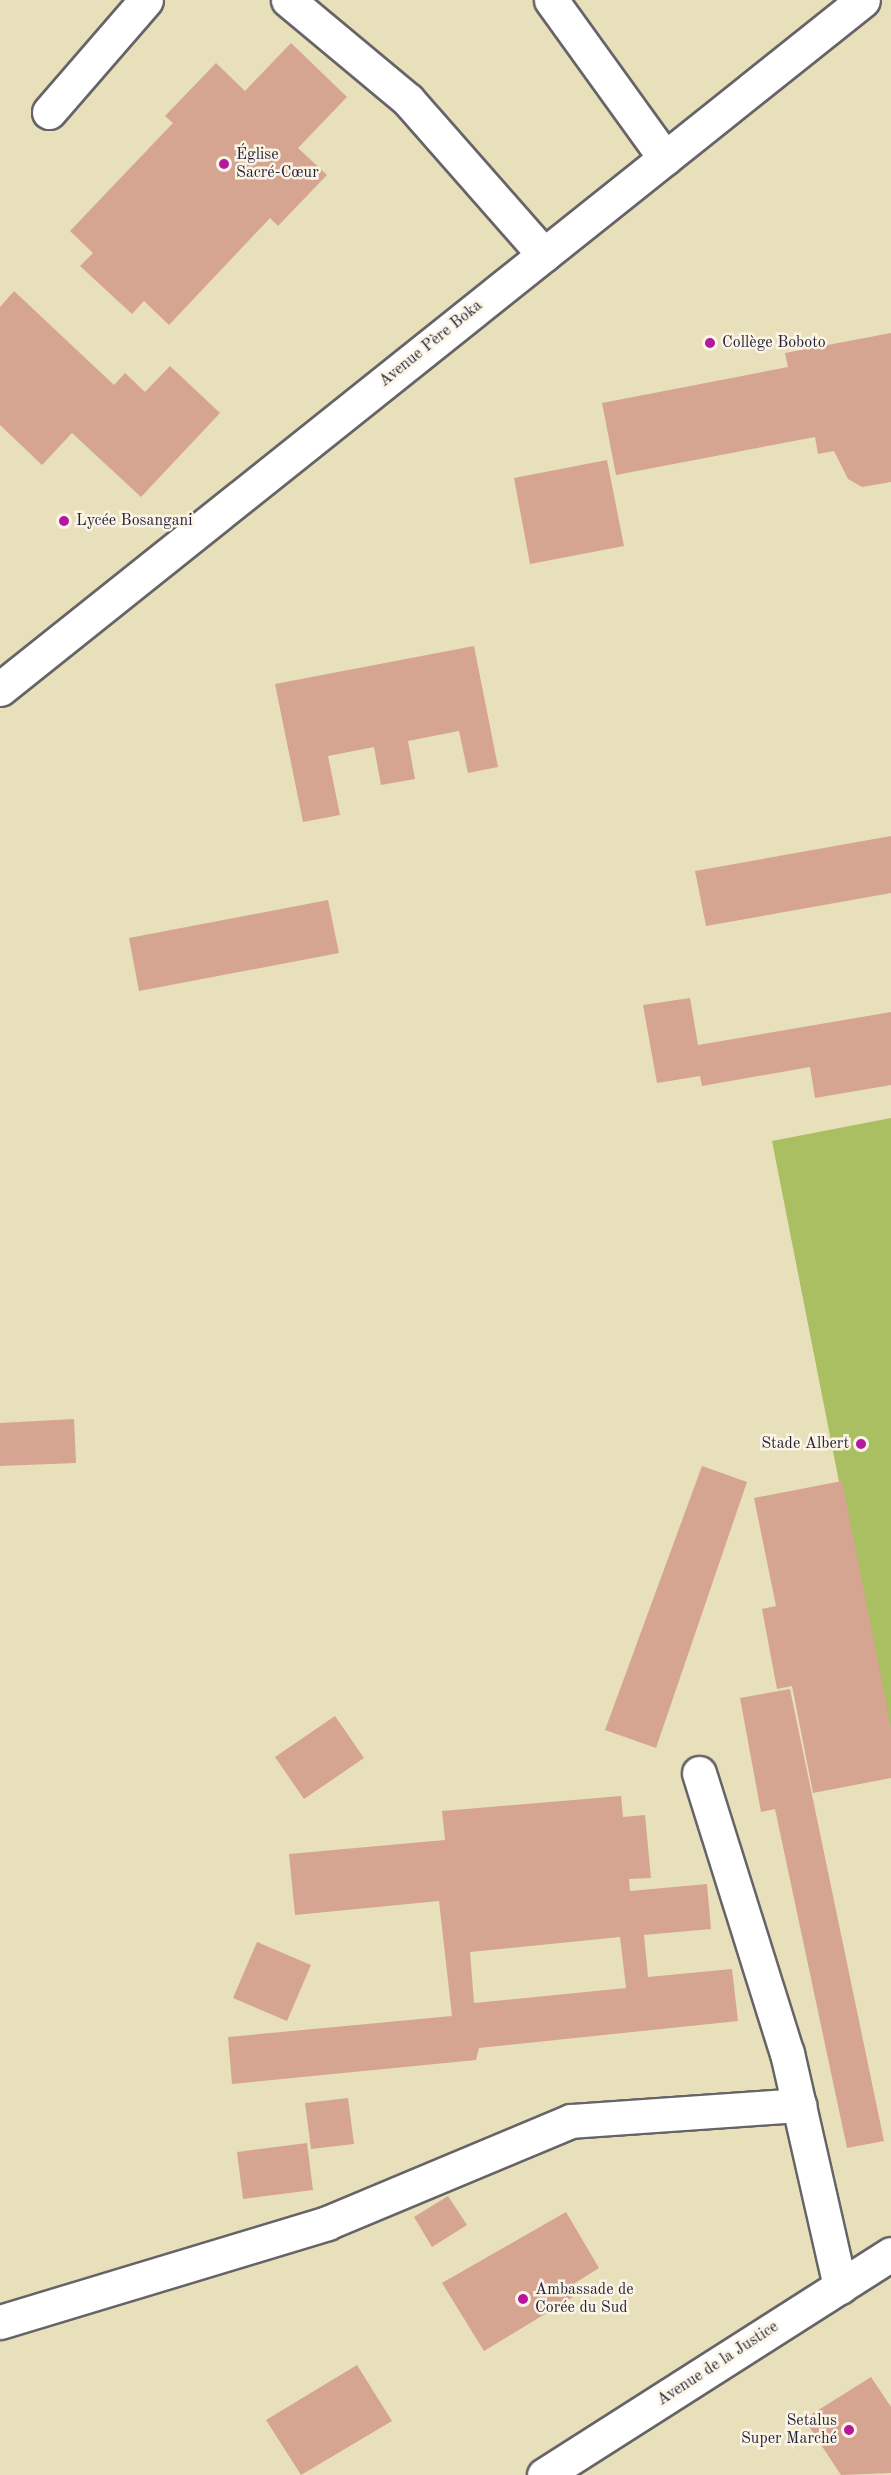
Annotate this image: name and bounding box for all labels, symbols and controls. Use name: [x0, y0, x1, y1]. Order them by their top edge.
place label: Église Sacré-Cœur: [236, 145, 319, 183]
marker: Église Sacré-Cœur: [217, 157, 231, 171]
street label: Avenue Père Boka: [376, 297, 486, 391]
place label: Collège Boboto: [722, 333, 826, 353]
marker: Collège Boboto: [703, 336, 717, 350]
place label: Lycée Bosangani: [76, 511, 193, 531]
marker: Lycée Bosangani: [57, 514, 71, 528]
place label: Stade Albert: [761, 1434, 849, 1454]
marker: Stade Albert: [854, 1437, 868, 1451]
place label: Ambassade de Corée du Sud: [535, 2280, 634, 2318]
marker: Ambassade de Corée du Sud: [516, 2292, 530, 2306]
street label: Avenue de la Justice: [654, 2318, 782, 2410]
place label: Setalus Super Marché: [741, 2411, 837, 2449]
marker: Setalus Super Marché: [842, 2423, 856, 2437]

